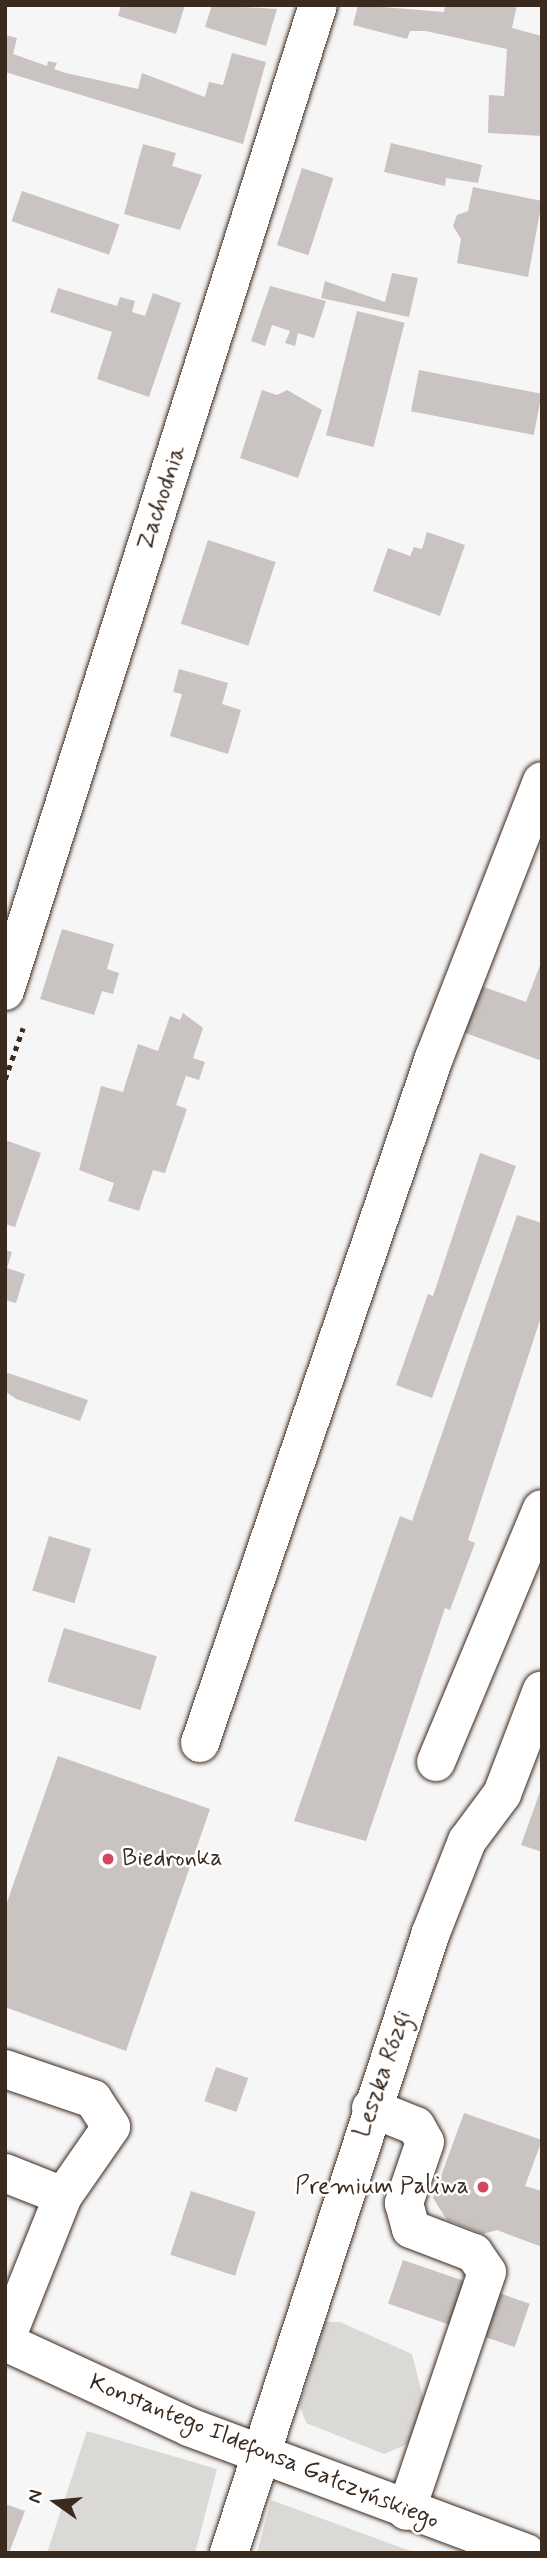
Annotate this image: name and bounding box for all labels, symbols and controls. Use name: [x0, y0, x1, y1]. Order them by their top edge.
street label: Zachodnia: [132, 442, 192, 554]
place label: Biedronka: [122, 1845, 223, 1873]
marker: Biedronka: [100, 1851, 116, 1867]
street label: Leszka Rózgi: [348, 2007, 418, 2141]
place label: Premium Paliwa: [295, 2173, 469, 2201]
marker: Premium Paliwa: [475, 2179, 491, 2195]
street label: Konstantego Ildefonsa Gałczyńskiego: [86, 2369, 442, 2535]
north arrow: [21, 2467, 91, 2537]
text: N: [22, 2487, 49, 2506]

